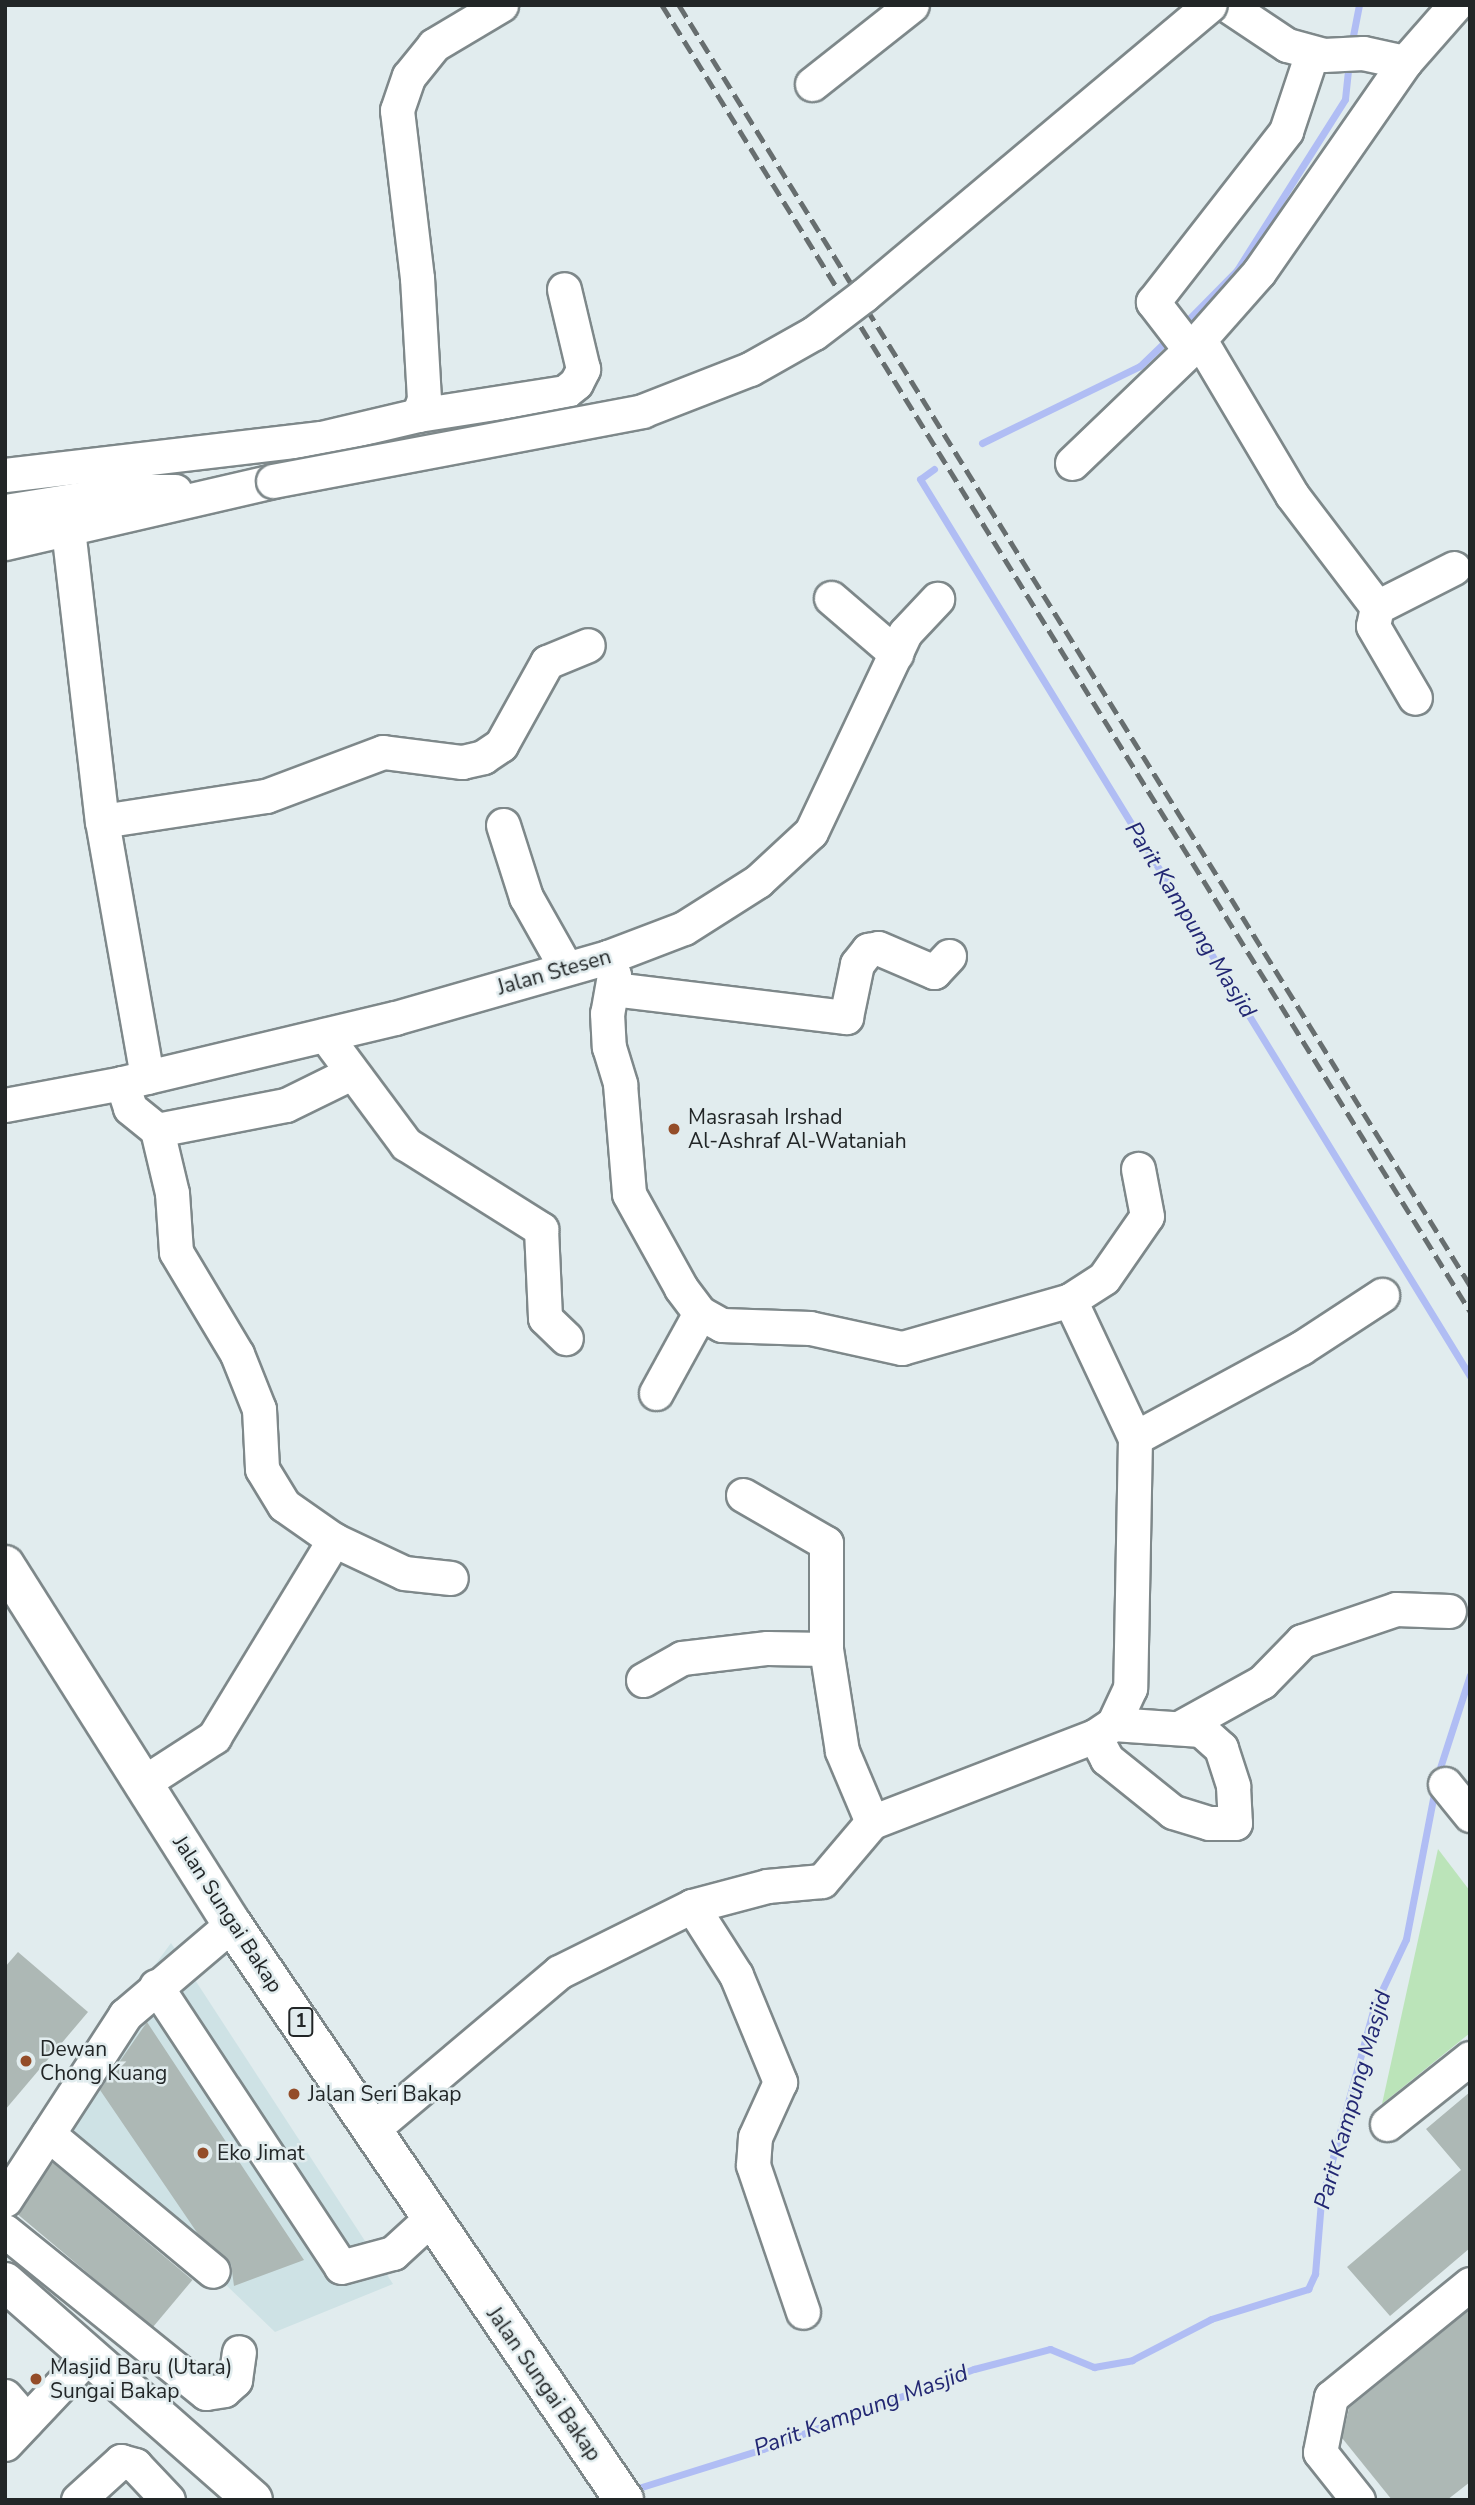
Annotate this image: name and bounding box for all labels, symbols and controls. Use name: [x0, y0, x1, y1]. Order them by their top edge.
water label: Parit Kampung Masjid: [1118, 817, 1262, 1023]
street label: Jalan Stesen: [494, 944, 614, 1000]
place label: Masrasah Irshad Al-Ashraf Al-Wataniah: [688, 1104, 907, 1154]
marker: Masrasah Irshad Al-Ashraf Al-Wataniah: [666, 1121, 682, 1137]
street label: Jalan Sungai Bakap: [168, 1831, 288, 1997]
water label: Parit Kampung Masjid: [1309, 1988, 1397, 2212]
road number: 1: [287, 2006, 315, 2038]
place label: Dewan Chong Kuang: [40, 2036, 167, 2086]
marker: Dewan Chong Kuang: [18, 2053, 34, 2069]
place label: Jalan Seri Bakap: [308, 2081, 462, 2107]
marker: Jalan Seri Bakap: [286, 2086, 302, 2102]
place label: Eko Jimat: [217, 2140, 305, 2166]
marker: Eko Jimat: [195, 2145, 211, 2161]
street label: Jalan Sungai Bakap: [481, 2302, 607, 2466]
place label: Masjid Baru (Utara) Sungai Bakap: [50, 2354, 232, 2404]
water label: Parit Kampung Masjid: [750, 2359, 972, 2463]
marker: Masjid Baru (Utara) Sungai Bakap: [28, 2371, 44, 2387]

